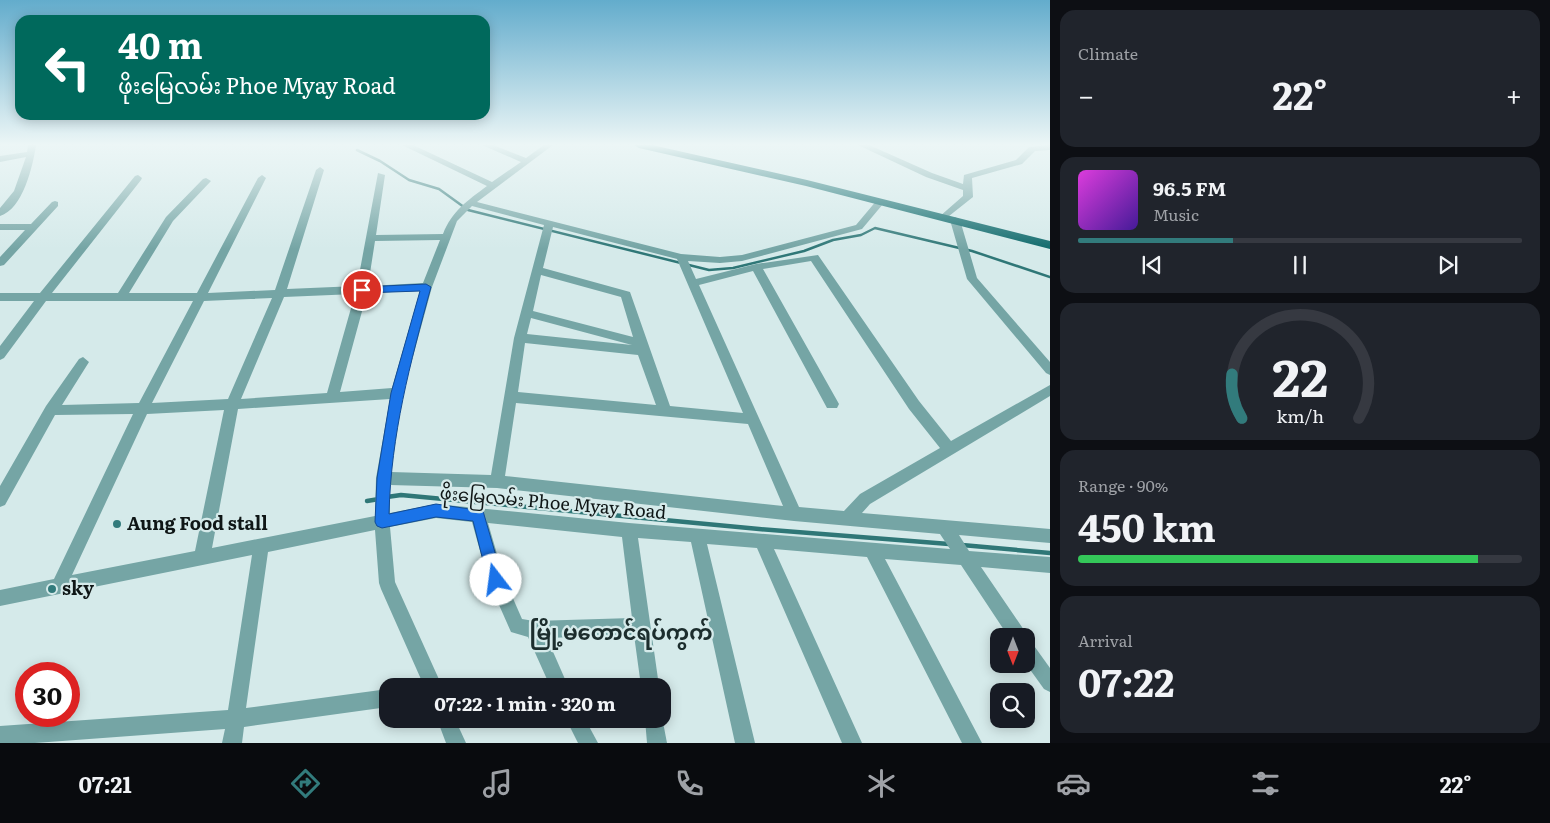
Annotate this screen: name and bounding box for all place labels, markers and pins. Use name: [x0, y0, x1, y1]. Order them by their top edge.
pin: [341, 269, 383, 311]
place label: Aung Food stall: [127, 509, 268, 536]
marker: Aung Food stall: [111, 518, 123, 530]
place label: sky: [62, 574, 94, 601]
marker: sky: [46, 583, 58, 595]

